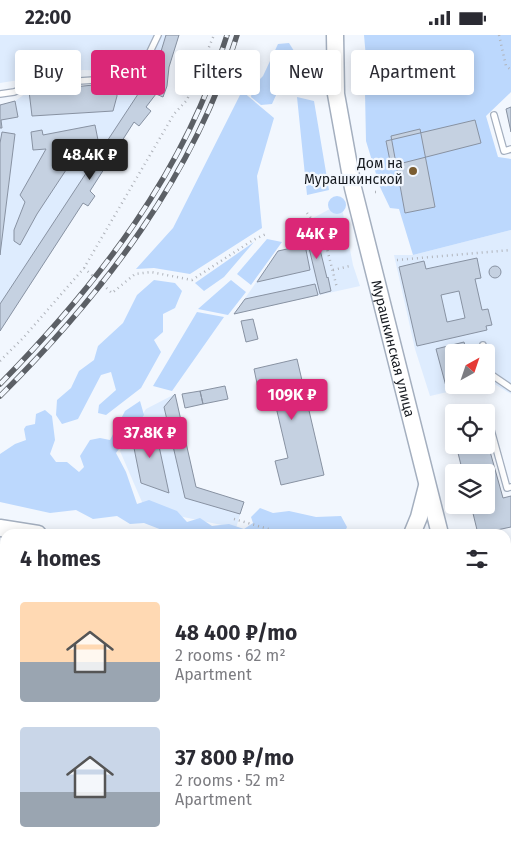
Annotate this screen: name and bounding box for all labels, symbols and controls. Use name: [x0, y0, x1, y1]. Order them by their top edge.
text: 22:00: [25, 6, 71, 29]
chip: Buy: [15, 50, 81, 95]
chip: Rent: [91, 50, 165, 95]
chip: Filters: [175, 50, 260, 95]
chip: New: [270, 50, 341, 95]
chip: Apartment: [351, 50, 474, 95]
pin: 48.4K ₽: [44, 139, 136, 181]
text: 48.4K ₽: [63, 145, 117, 164]
place label: Дом на Мурашкинской: [304, 155, 403, 188]
marker: Дом на Мурашкинской: [407, 165, 419, 177]
pin: 44K ₽: [282, 217, 352, 260]
text: 44K ₽: [296, 224, 338, 243]
street label: Мурашкинская улица: [368, 278, 419, 419]
north arrow: [445, 344, 495, 394]
map controls: [445, 344, 495, 514]
pin: 109K ₽: [251, 379, 333, 421]
text: 109K ₽: [267, 385, 317, 404]
button: locate: [445, 404, 495, 454]
pin: 37.8K ₽: [104, 417, 196, 459]
text: 37.8K ₽: [124, 423, 176, 442]
button: layers: [445, 464, 495, 514]
icon: filters: [463, 545, 491, 573]
text: 4 homes: [20, 546, 101, 572]
text: 48 400 ₽/mo: [175, 620, 297, 646]
icon: home: [60, 622, 120, 682]
text: 2 rooms · 62 m²: [175, 646, 286, 665]
text: Apartment: [175, 665, 252, 684]
text: 37 800 ₽/mo: [175, 745, 294, 771]
icon: home: [60, 747, 120, 807]
text: 2 rooms · 52 m²: [175, 771, 285, 790]
text: Apartment: [175, 790, 252, 809]

